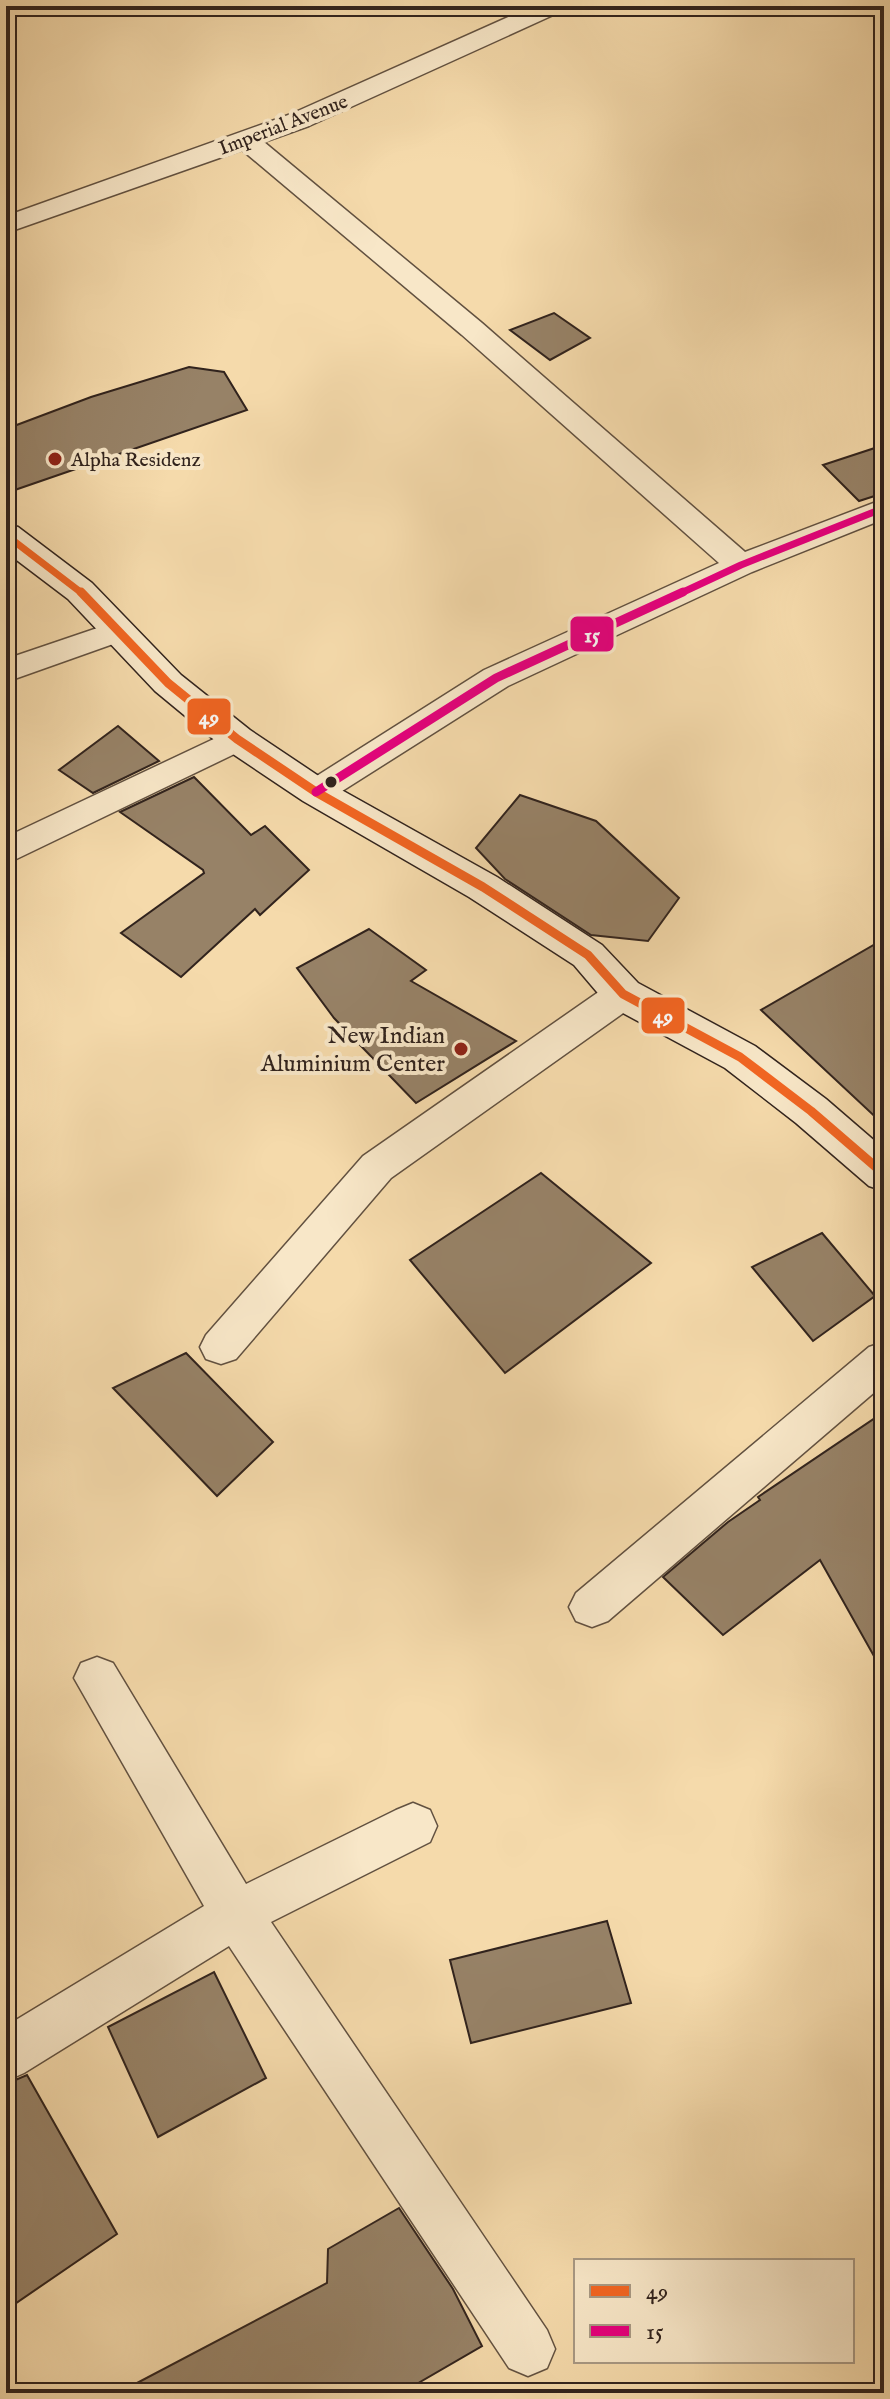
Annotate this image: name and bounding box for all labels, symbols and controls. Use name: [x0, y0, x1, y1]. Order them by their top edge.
street label: Imperial Avenue: [215, 89, 352, 162]
place label: Alpha Residenz: [70, 448, 201, 473]
marker: Alpha Residenz: [46, 450, 64, 468]
line badge: 15: [569, 615, 615, 653]
text: 15: [584, 622, 600, 650]
line badge: 49: [186, 697, 232, 736]
text: 49: [199, 704, 219, 732]
unlabelled marker: [323, 774, 339, 790]
line badge: 49: [640, 996, 686, 1035]
text: 49: [653, 1003, 673, 1031]
place label: New Indian Aluminium Center: [260, 1021, 445, 1080]
marker: New Indian Aluminium Center: [452, 1040, 470, 1058]
legend: [574, 2259, 854, 2363]
text: 49: [646, 2277, 668, 2308]
text: 15: [646, 2317, 664, 2348]

